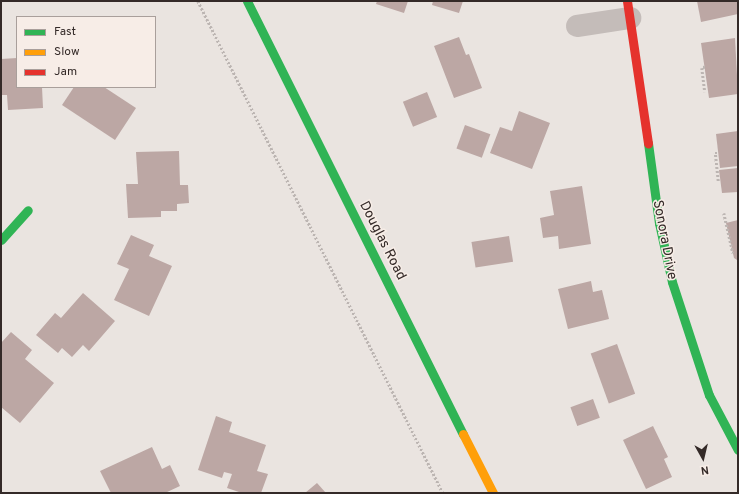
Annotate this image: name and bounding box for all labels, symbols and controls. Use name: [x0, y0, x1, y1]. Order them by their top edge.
legend: [16, 16, 156, 88]
text: Fast: [54, 24, 76, 40]
text: Slow: [54, 44, 80, 60]
text: Jam: [54, 64, 77, 80]
street label: Douglas Road: [355, 199, 409, 283]
street label: Sonora Drive: [648, 199, 680, 281]
north arrow: [683, 438, 723, 478]
text: N: [700, 462, 710, 477]

